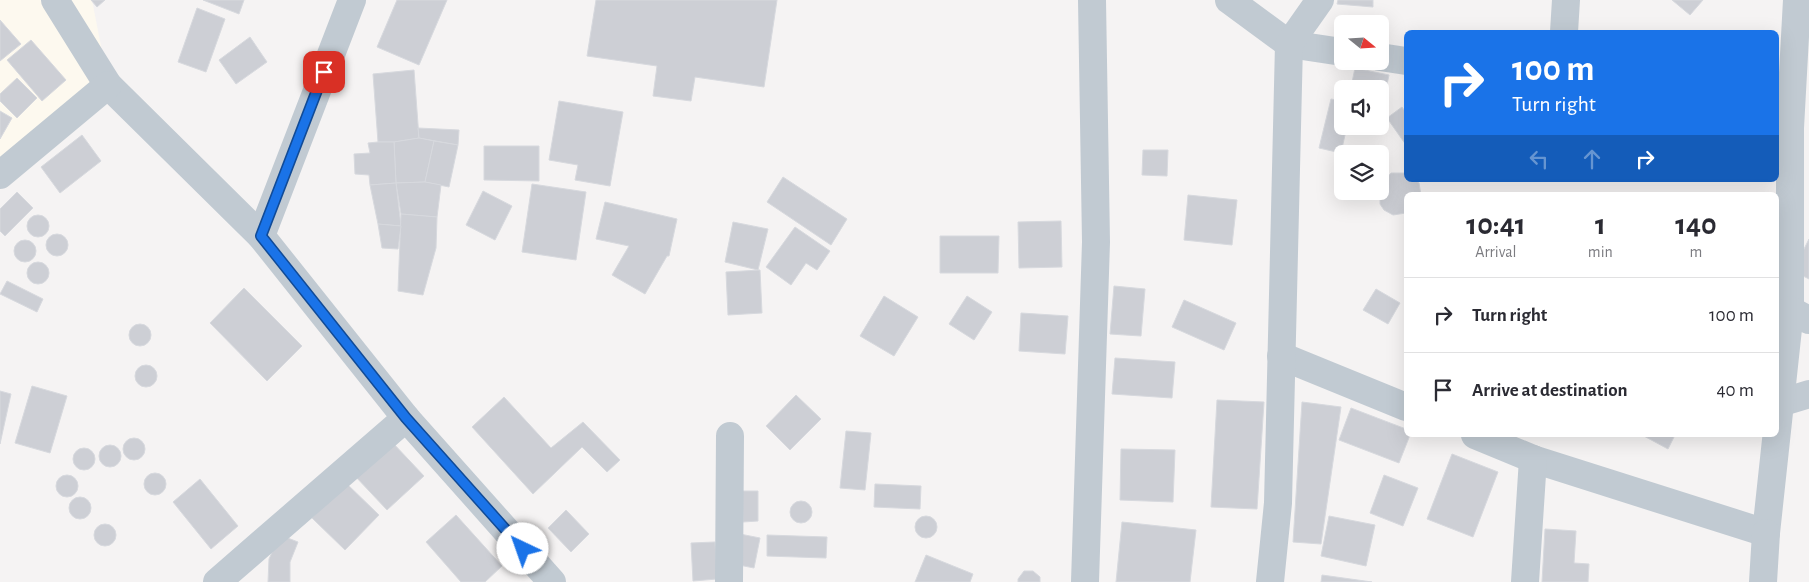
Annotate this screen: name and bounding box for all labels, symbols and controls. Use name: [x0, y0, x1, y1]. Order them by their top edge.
north arrow: [1334, 15, 1389, 70]
map controls: [1334, 15, 1389, 200]
icon: right: [1429, 50, 1494, 115]
pin: [303, 51, 345, 93]
text: 100 m: [1512, 52, 1595, 87]
icon: arrive: [310, 58, 338, 86]
button: sound: [1334, 80, 1389, 135]
text: Turn right: [1512, 93, 1596, 115]
button: layers: [1334, 145, 1389, 200]
icon: left: [1525, 145, 1553, 173]
icon: ahead: [1578, 145, 1606, 173]
icon: right: [1631, 145, 1659, 173]
text: 10:41: [1466, 210, 1526, 240]
text: 1: [1595, 210, 1606, 240]
text: 140: [1675, 210, 1717, 240]
text: Arrival: [1475, 244, 1517, 260]
text: min: [1588, 244, 1613, 260]
text: m: [1689, 244, 1702, 260]
icon: right: [1429, 301, 1457, 329]
text: Turn right: [1472, 306, 1547, 325]
text: 100 m: [1709, 306, 1754, 325]
icon: arrive: [1429, 376, 1457, 404]
text: Arrive at destination: [1472, 381, 1628, 400]
text: 40 m: [1716, 381, 1754, 400]
position arrow: [496, 522, 548, 574]

